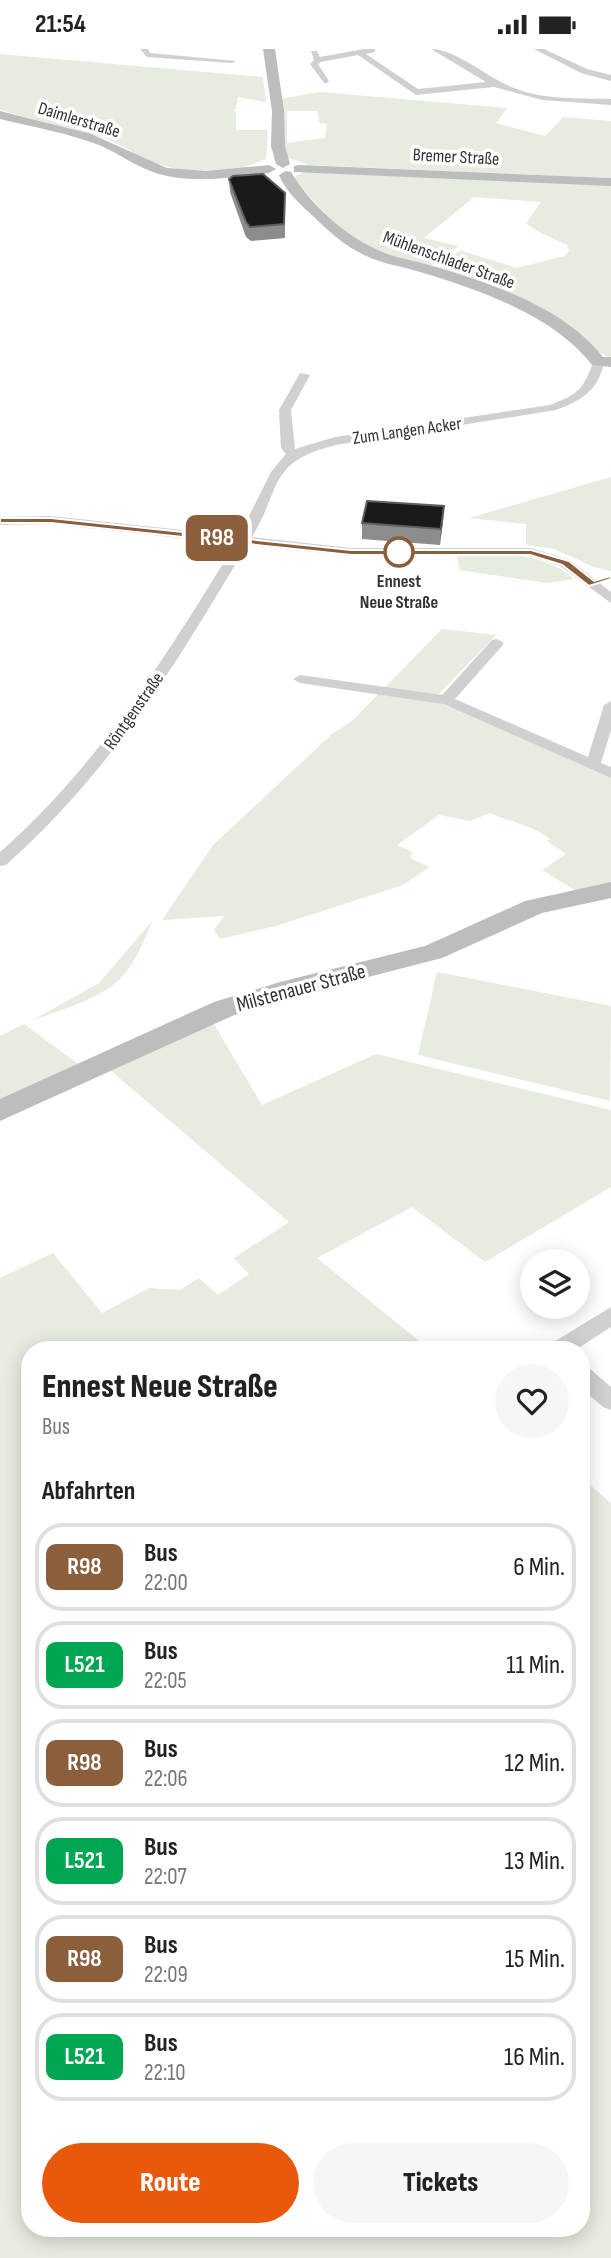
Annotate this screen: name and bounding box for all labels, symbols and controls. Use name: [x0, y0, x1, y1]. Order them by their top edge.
text: 21:54: [35, 9, 86, 40]
street label: Daimlerstraße: [35, 98, 123, 142]
street label: Bremer Straße: [412, 144, 500, 170]
street label: Mühlenschlader Straße: [380, 226, 518, 294]
street label: Zum Langen Acker: [351, 413, 463, 449]
line badge: R98: [177, 515, 257, 561]
text: R98: [200, 523, 234, 552]
marker: Ennest Neue Straße: [384, 537, 414, 567]
place label: Ennest Neue Straße: [360, 571, 438, 613]
street label: Röntgenstraße: [100, 668, 168, 754]
street label: Milstenauer Straße: [234, 959, 368, 1017]
map controls: [520, 1249, 590, 1319]
button: layers: [520, 1249, 590, 1319]
button: heart: [495, 1364, 569, 1438]
text: Ennest Neue Straße: [42, 1367, 278, 1407]
text: Bus: [42, 1413, 70, 1441]
text: Abfahrten: [42, 1476, 135, 1507]
text: Bus: [144, 1538, 178, 1569]
text: R98: [67, 1552, 102, 1581]
text: 6 Min.: [513, 1552, 565, 1583]
text: 22:00: [144, 1569, 188, 1597]
text: Bus: [144, 1636, 178, 1667]
text: L521: [64, 1650, 105, 1679]
text: 11 Min.: [506, 1650, 565, 1681]
text: 22:05: [144, 1667, 187, 1695]
text: Bus: [144, 1734, 178, 1765]
text: R98: [67, 1748, 102, 1777]
text: 12 Min.: [504, 1748, 565, 1779]
text: 22:06: [144, 1765, 188, 1793]
text: Bus: [144, 1832, 178, 1863]
text: L521: [64, 1846, 105, 1875]
text: 13 Min.: [505, 1846, 565, 1877]
text: 22:07: [144, 1863, 187, 1891]
text: Bus: [144, 1930, 178, 1961]
text: R98: [67, 1944, 102, 1973]
text: 15 Min.: [505, 1944, 565, 1975]
text: 22:09: [144, 1961, 188, 1989]
text: Bus: [144, 2028, 178, 2059]
text: L521: [64, 2042, 105, 2071]
text: 16 Min.: [504, 2042, 565, 2073]
text: 22:10: [144, 2059, 186, 2087]
button: Route: [42, 2143, 299, 2223]
button: Tickets: [313, 2143, 569, 2223]

